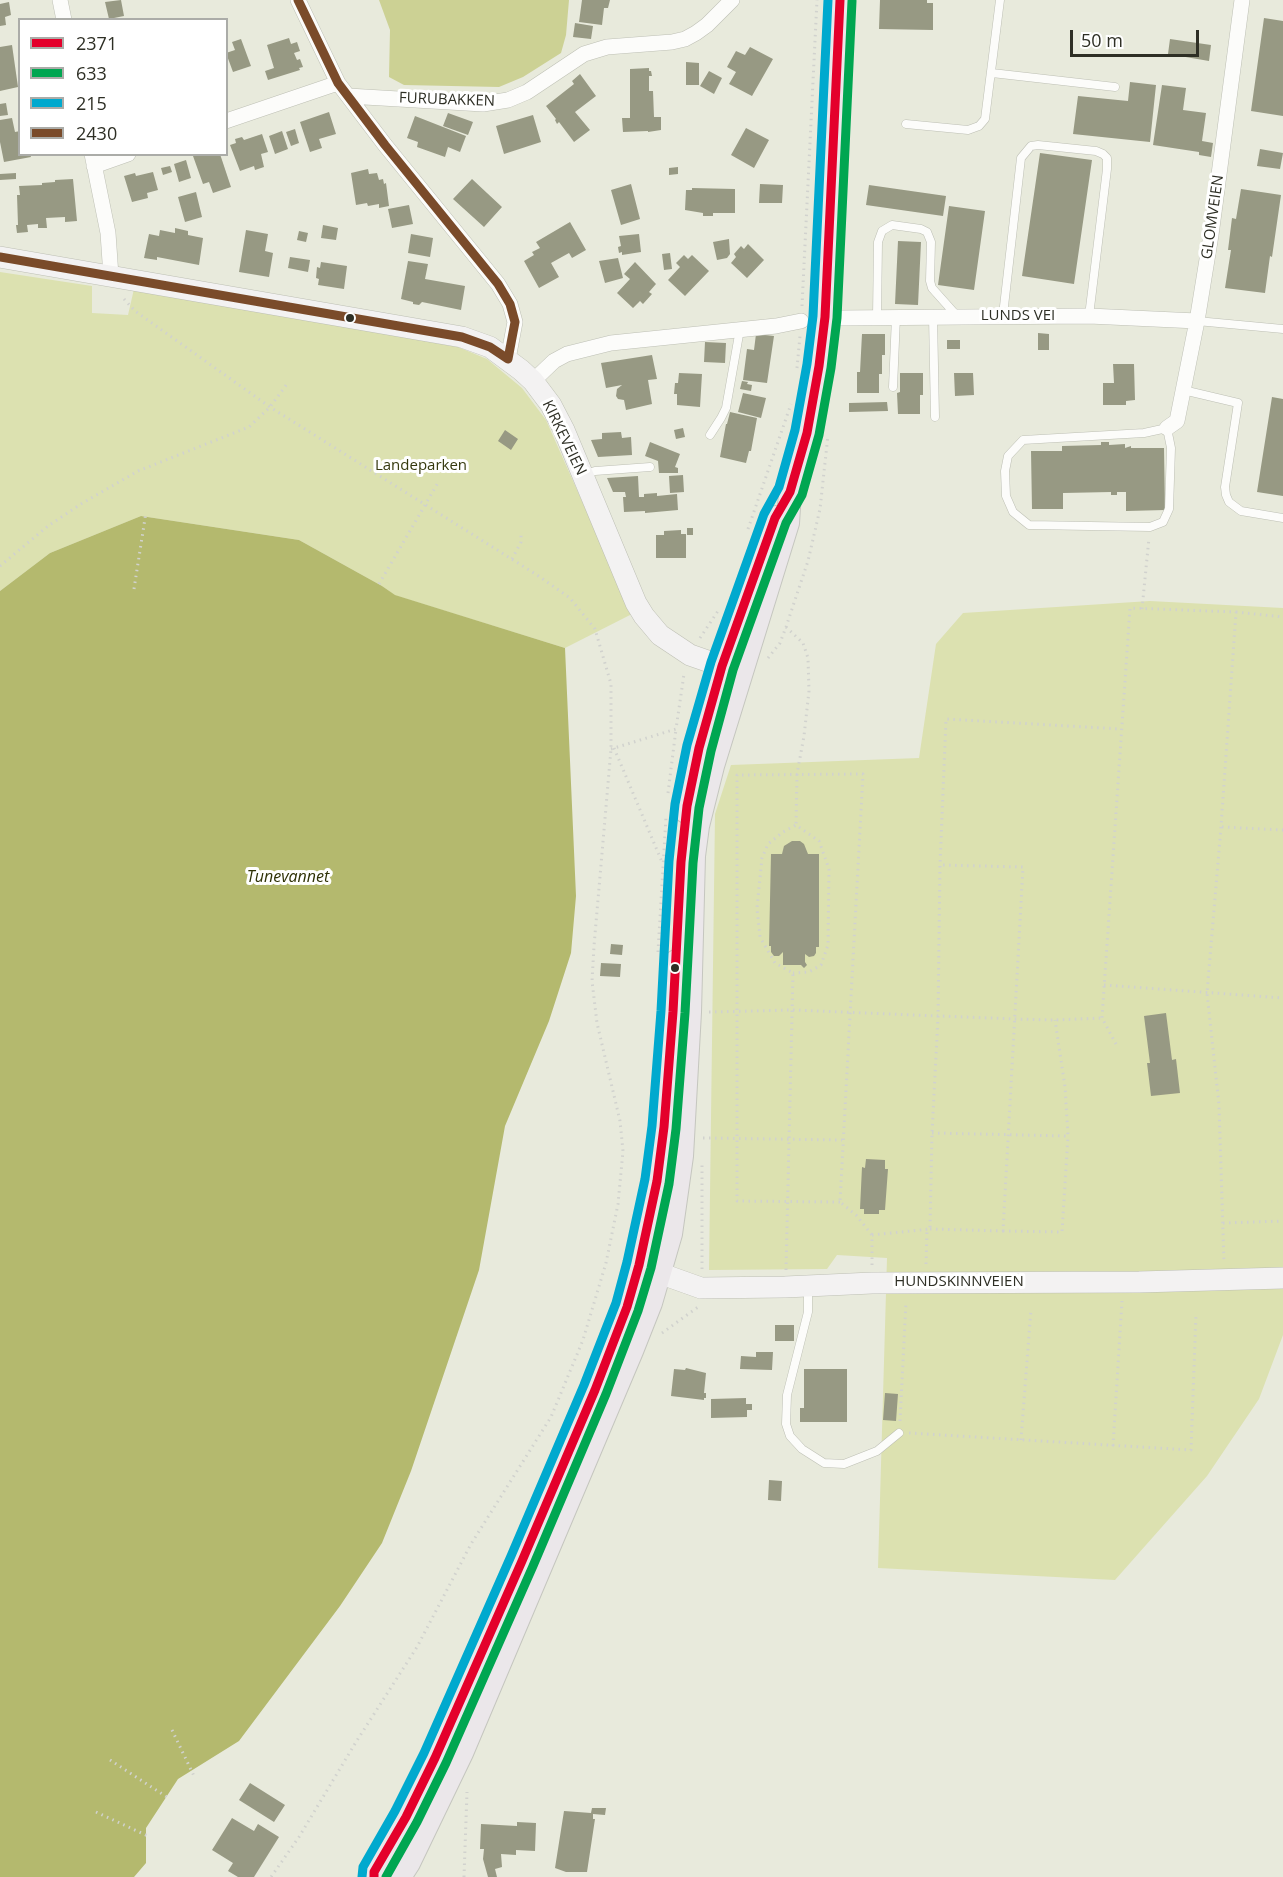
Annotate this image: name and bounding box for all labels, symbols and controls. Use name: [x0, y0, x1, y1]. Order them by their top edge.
legend: [18, 18, 228, 156]
scale bar: [1073, 18, 1202, 56]
text: 50 m: [1081, 28, 1123, 52]
text: 2371: [76, 31, 117, 55]
text: 633: [76, 61, 107, 85]
street label: FURUBAKKEN: [399, 89, 495, 111]
text: 215: [76, 91, 107, 115]
text: 2430: [76, 121, 117, 145]
street label: GLOMVEIEN: [1198, 174, 1228, 260]
street label: LUNDS VEI: [981, 307, 1055, 325]
unlabelled marker: [344, 312, 356, 324]
street label: KIRKEVEIEN: [538, 398, 590, 478]
park label: Landeparken: [375, 457, 467, 475]
water label: Tunevannet: [247, 867, 329, 887]
unlabelled marker: [669, 962, 681, 974]
street label: HUNDSKINNVEIEN: [894, 1273, 1024, 1291]

